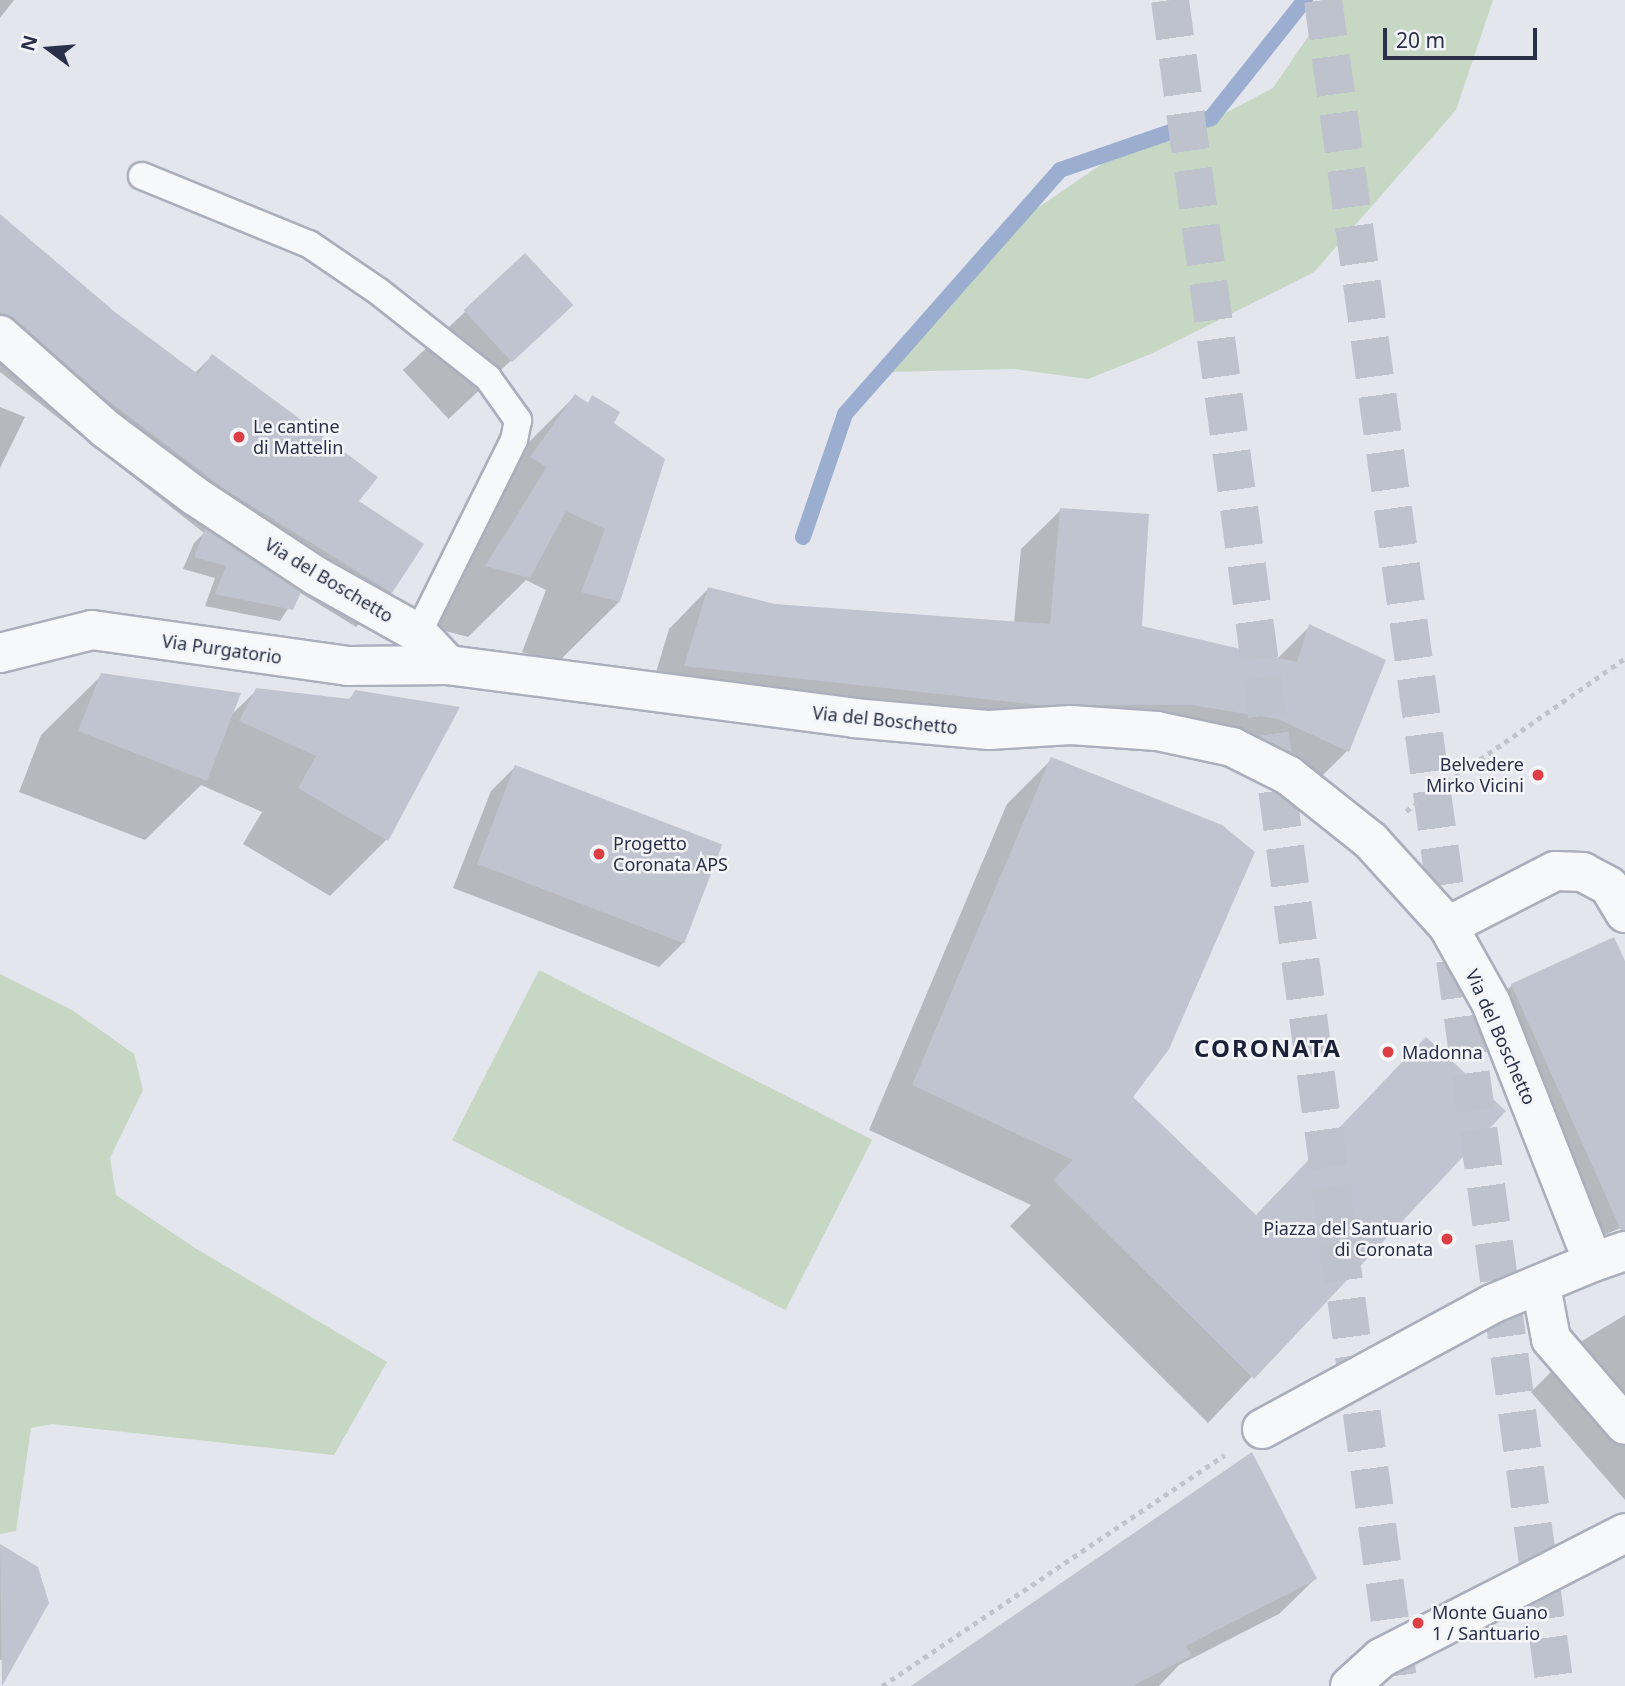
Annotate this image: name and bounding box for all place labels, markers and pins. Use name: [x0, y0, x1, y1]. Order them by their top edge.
place label: Le cantine di Mattelin: [253, 416, 343, 458]
marker: Le cantine di Mattelin: [231, 429, 247, 445]
place label: Belvedere Mirko Vicini: [1426, 754, 1524, 796]
marker: Belvedere Mirko Vicini: [1530, 767, 1546, 783]
place label: Progetto Coronata APS: [613, 833, 728, 876]
marker: Progetto Coronata APS: [591, 846, 607, 862]
place label: Madonna: [1402, 1041, 1483, 1063]
marker: Madonna: [1380, 1044, 1396, 1060]
place label: Piazza del Santuario di Coronata: [1263, 1218, 1433, 1260]
marker: Piazza del Santuario di Coronata: [1439, 1231, 1455, 1247]
place label: Monte Guano 1 / Santuario: [1432, 1602, 1548, 1644]
marker: Monte Guano 1 / Santuario: [1410, 1615, 1426, 1631]

